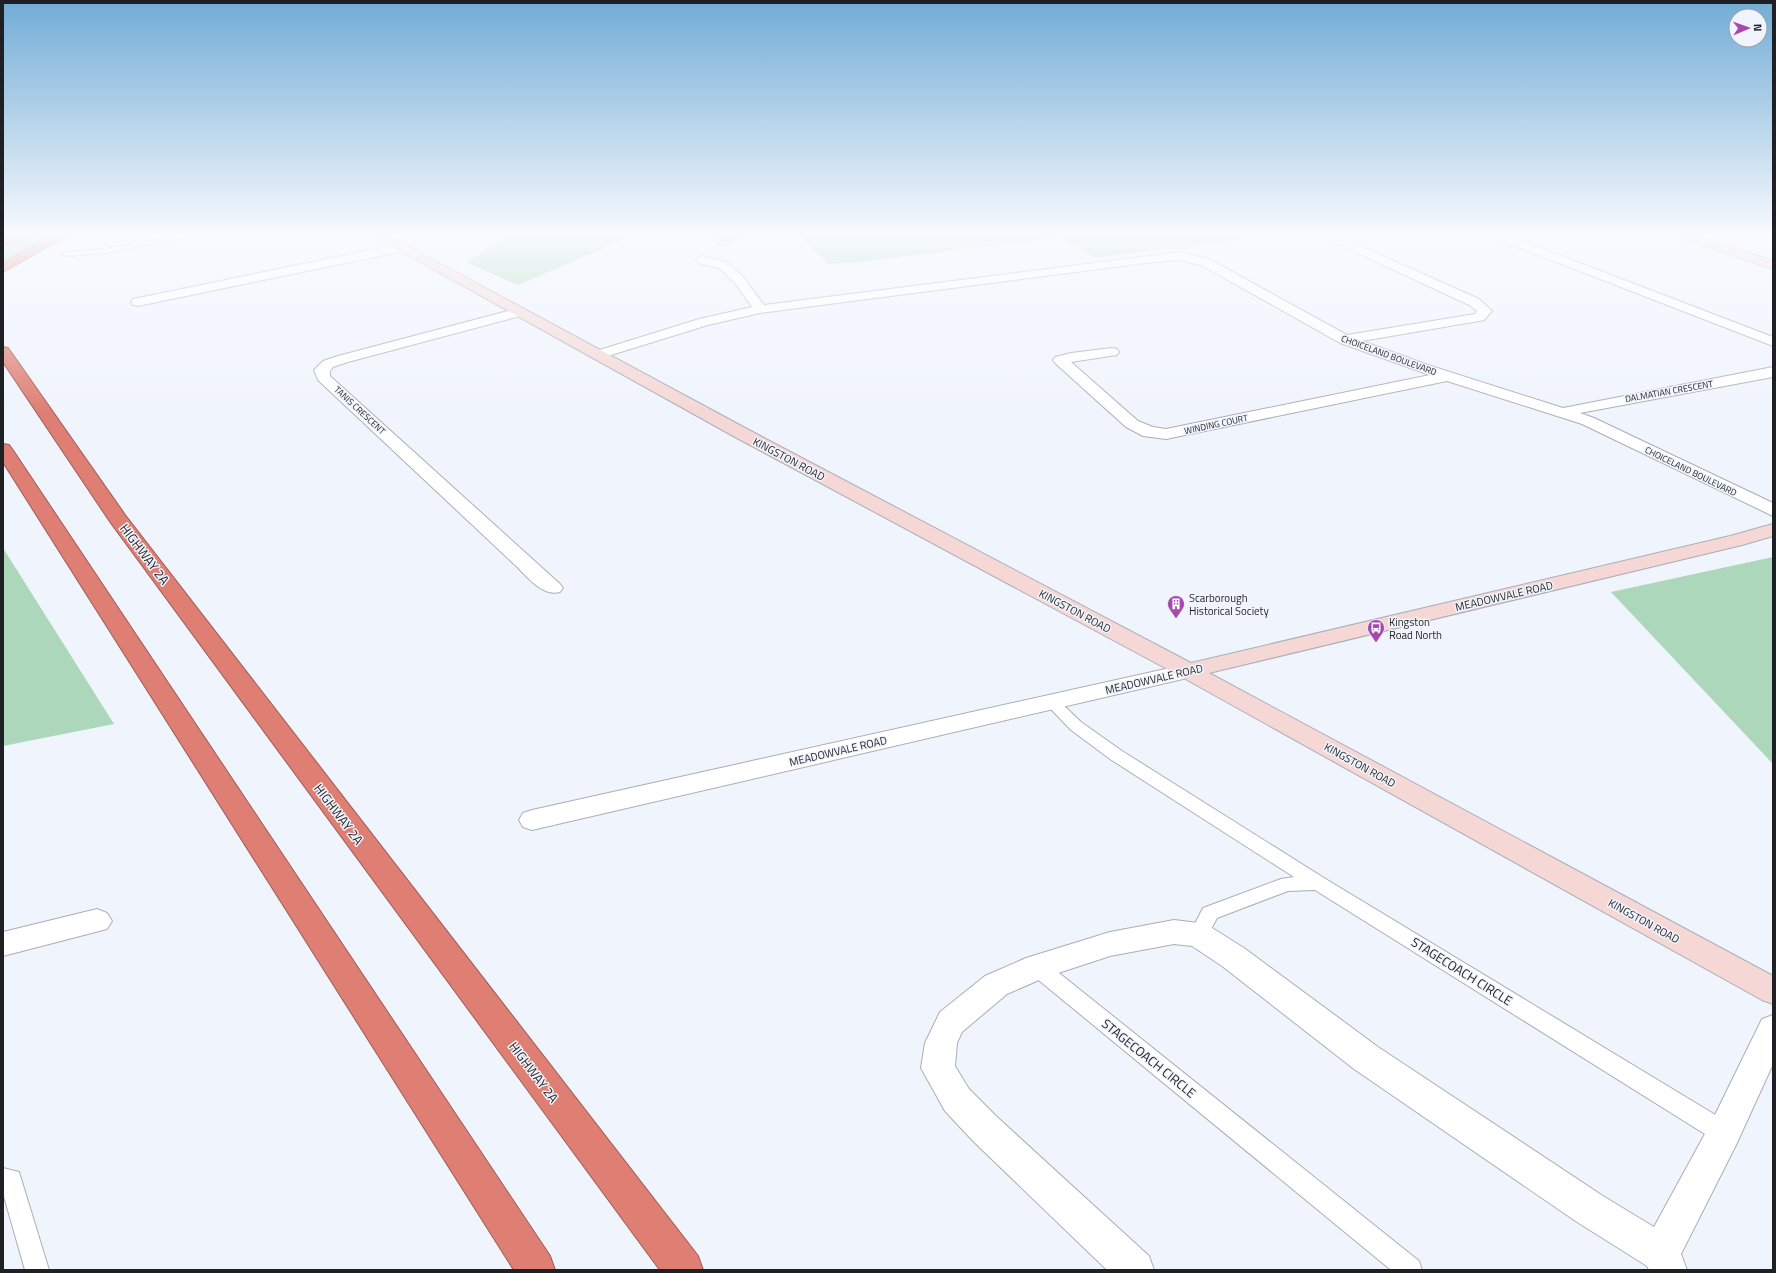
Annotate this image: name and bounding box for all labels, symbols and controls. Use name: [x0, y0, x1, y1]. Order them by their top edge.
north arrow: [1728, 8, 1768, 48]
text: N: [1750, 24, 1766, 32]
street label: CHOICELAND BOULEVARD: [1339, 332, 1439, 378]
street label: DALMATIAN CRESCENT: [1624, 377, 1714, 405]
street label: TANIS CRESCENT: [332, 383, 389, 437]
street label: WINDING COURT: [1183, 411, 1249, 437]
street label: KINGSTON ROAD: [750, 433, 828, 485]
street label: CHOICELAND BOULEVARD: [1643, 443, 1739, 499]
street label: HIGHWAY 2A: [115, 519, 175, 589]
street label: MEADOWVALE ROAD: [1454, 577, 1554, 615]
street label: KINGSTON ROAD: [1036, 585, 1114, 637]
place label: Scarborough Historical Society: [1189, 590, 1269, 619]
building icon: Scarborough Historical Society: [1166, 594, 1186, 619]
place label: Kingston Road North: [1389, 614, 1442, 643]
bus stop icon: Kingston Road North: [1366, 618, 1386, 643]
street label: MEADOWVALE ROAD: [1104, 660, 1204, 698]
street label: MEADOWVALE ROAD: [788, 732, 888, 770]
street label: KINGSTON ROAD: [1321, 739, 1399, 791]
street label: HIGHWAY 2A: [309, 779, 369, 849]
street label: KINGSTON ROAD: [1605, 895, 1683, 947]
street label: STAGECOACH CIRCLE: [1407, 932, 1517, 1010]
street label: STAGECOACH CIRCLE: [1097, 1014, 1201, 1102]
street label: HIGHWAY 2A: [504, 1037, 564, 1107]

